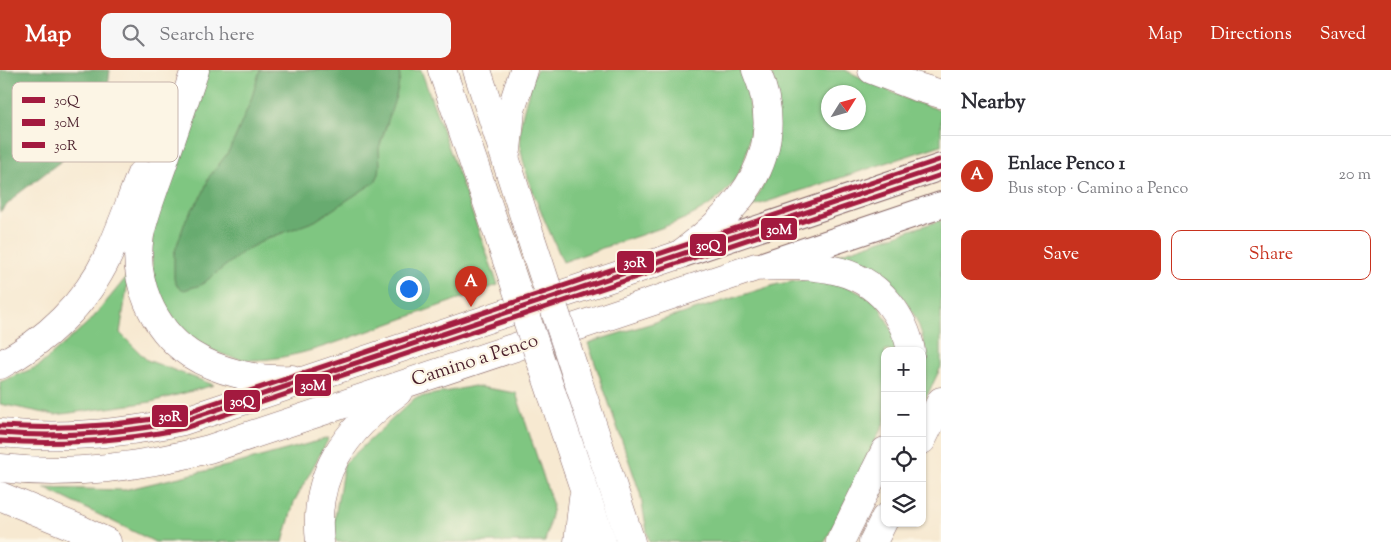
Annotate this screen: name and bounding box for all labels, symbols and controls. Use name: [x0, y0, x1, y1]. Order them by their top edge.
search box: [101, 13, 451, 58]
text: Map: [25, 18, 71, 52]
icon: search: [119, 21, 147, 49]
text: Search here: [159, 22, 255, 49]
text: Map: [1148, 22, 1183, 48]
text: Directions: [1211, 22, 1292, 48]
text: Saved: [1320, 22, 1366, 48]
legend: [12, 82, 178, 162]
north arrow: [821, 85, 866, 130]
text: Nearby: [961, 88, 1026, 118]
text: 30Q: [54, 92, 81, 112]
text: 30M: [54, 114, 80, 134]
text: 30R: [54, 137, 77, 157]
text: Enlace Penco 1: [1008, 151, 1125, 178]
text: A: [971, 164, 984, 187]
text: 20 m: [1338, 164, 1371, 187]
text: Bus stop · Camino a Penco: [1008, 178, 1188, 201]
line badge: 30M: [760, 217, 798, 241]
text: 30M: [766, 221, 792, 241]
button: Save: [961, 230, 1161, 280]
button: Share: [1171, 230, 1371, 280]
line badge: 30Q: [689, 233, 727, 257]
text: 30Q: [696, 237, 723, 257]
line badge: 30R: [616, 250, 655, 274]
text: 30R: [624, 254, 647, 274]
pin: A: [455, 266, 487, 307]
your location: [396, 276, 422, 302]
street label: Camino a Penco: [408, 328, 542, 394]
map controls: [881, 347, 926, 527]
button: +: [881, 347, 926, 392]
line badge: 30M: [294, 373, 332, 397]
text: 30M: [300, 377, 326, 397]
line badge: 30Q: [223, 389, 261, 413]
button: −: [881, 392, 926, 437]
text: 30Q: [230, 393, 257, 413]
line badge: 30R: [151, 404, 189, 428]
text: 30R: [159, 408, 182, 428]
button: locate: [881, 437, 926, 482]
button: layers: [881, 482, 926, 527]

